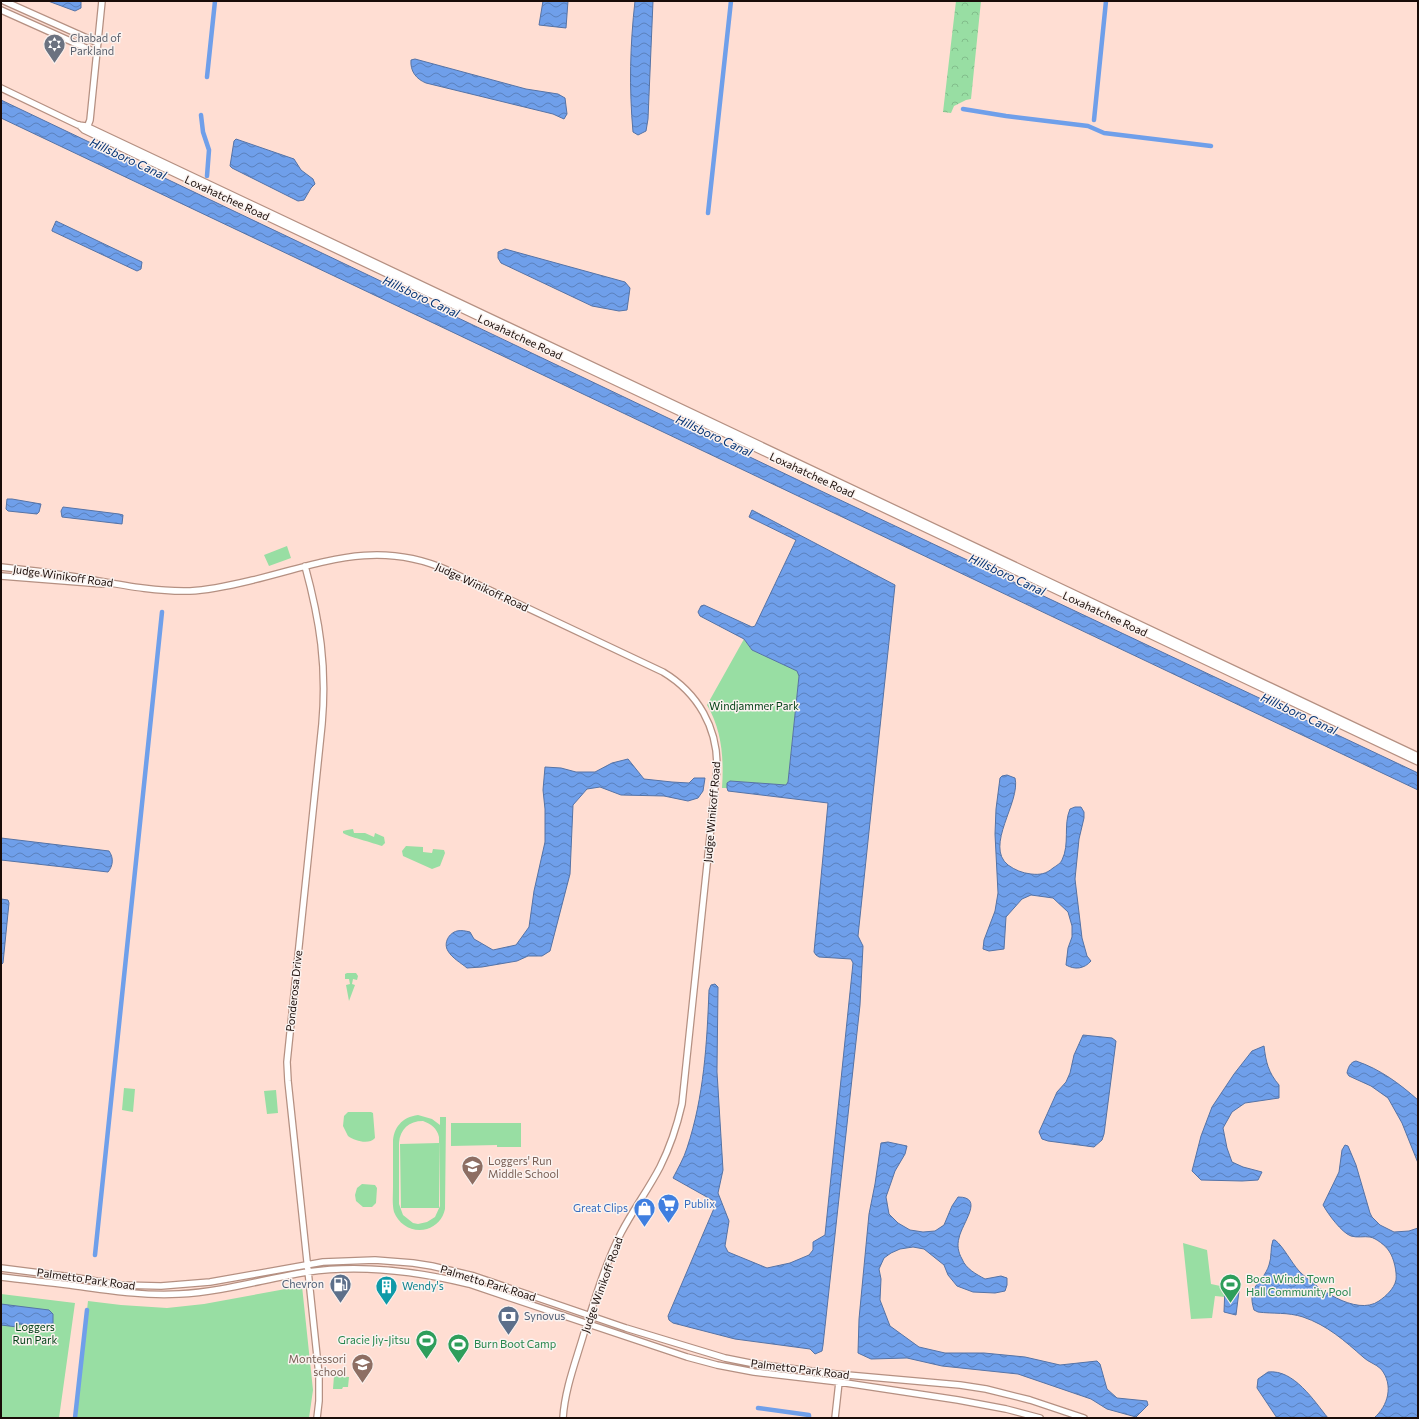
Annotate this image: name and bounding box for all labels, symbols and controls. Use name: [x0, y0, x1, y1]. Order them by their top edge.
synagogue icon: Chabad of Parkland: [41, 31, 67, 64]
place label: Chabad of Parkland: [70, 31, 122, 57]
water label: Hillsboro Canal: [88, 134, 170, 182]
street label: Loxahatchee Road: [183, 172, 272, 223]
water label: Hillsboro Canal: [381, 272, 463, 320]
street label: Loxahatchee Road: [476, 311, 565, 362]
water label: Hillsboro Canal: [674, 411, 756, 459]
street label: Loxahatchee Road: [768, 449, 857, 500]
water label: Hillsboro Canal: [967, 550, 1049, 598]
street label: Judge Winikoff Road: [433, 559, 531, 615]
street label: Judge Winikoff Road: [12, 562, 114, 590]
street label: Loxahatchee Road: [1061, 588, 1150, 639]
water label: Hillsboro Canal: [1259, 689, 1341, 737]
park label: Windjammer Park: [709, 699, 799, 712]
street label: Judge Winikoff Road: [701, 761, 723, 863]
street label: Ponderosa Drive: [283, 949, 304, 1032]
school or university icon: Loggers' Run Middle School: [460, 1154, 486, 1187]
place label: Loggers' Run Middle School: [488, 1154, 559, 1180]
supermarket icon: Publix: [655, 1191, 681, 1224]
shop icon: Great Clips: [631, 1195, 657, 1228]
place label: Publix: [684, 1197, 715, 1210]
place label: Great Clips: [573, 1201, 628, 1214]
street label: Judge Winikoff Road: [578, 1235, 626, 1335]
street label: Palmetto Park Road: [439, 1262, 537, 1303]
street label: Palmetto Park Road: [36, 1265, 136, 1292]
fuel station icon: Chevron: [327, 1271, 353, 1304]
sports icon: Boca Winds Town Hall Community Pool: [1218, 1272, 1244, 1305]
place label: Boca Winds Town Hall Community Pool: [1246, 1272, 1351, 1298]
building icon: Wendy's: [373, 1273, 399, 1306]
place label: Chevron: [282, 1277, 324, 1290]
place label: Wendy's: [402, 1279, 444, 1292]
bank icon: Synovus: [495, 1303, 521, 1336]
place label: Synovus: [524, 1309, 565, 1322]
park label: Loggers Run Park: [13, 1320, 57, 1346]
sports icon: Gracie Jiy-Jitsu: [413, 1327, 439, 1360]
sports icon: Burn Boot Camp: [445, 1331, 471, 1364]
place label: Gracie Jiy-Jitsu: [338, 1333, 410, 1347]
place label: Burn Boot Camp: [474, 1337, 556, 1350]
place label: Montessori school: [289, 1352, 346, 1378]
school or university icon: Montessori school: [349, 1352, 375, 1385]
street label: Palmetto Park Road: [750, 1356, 850, 1381]

